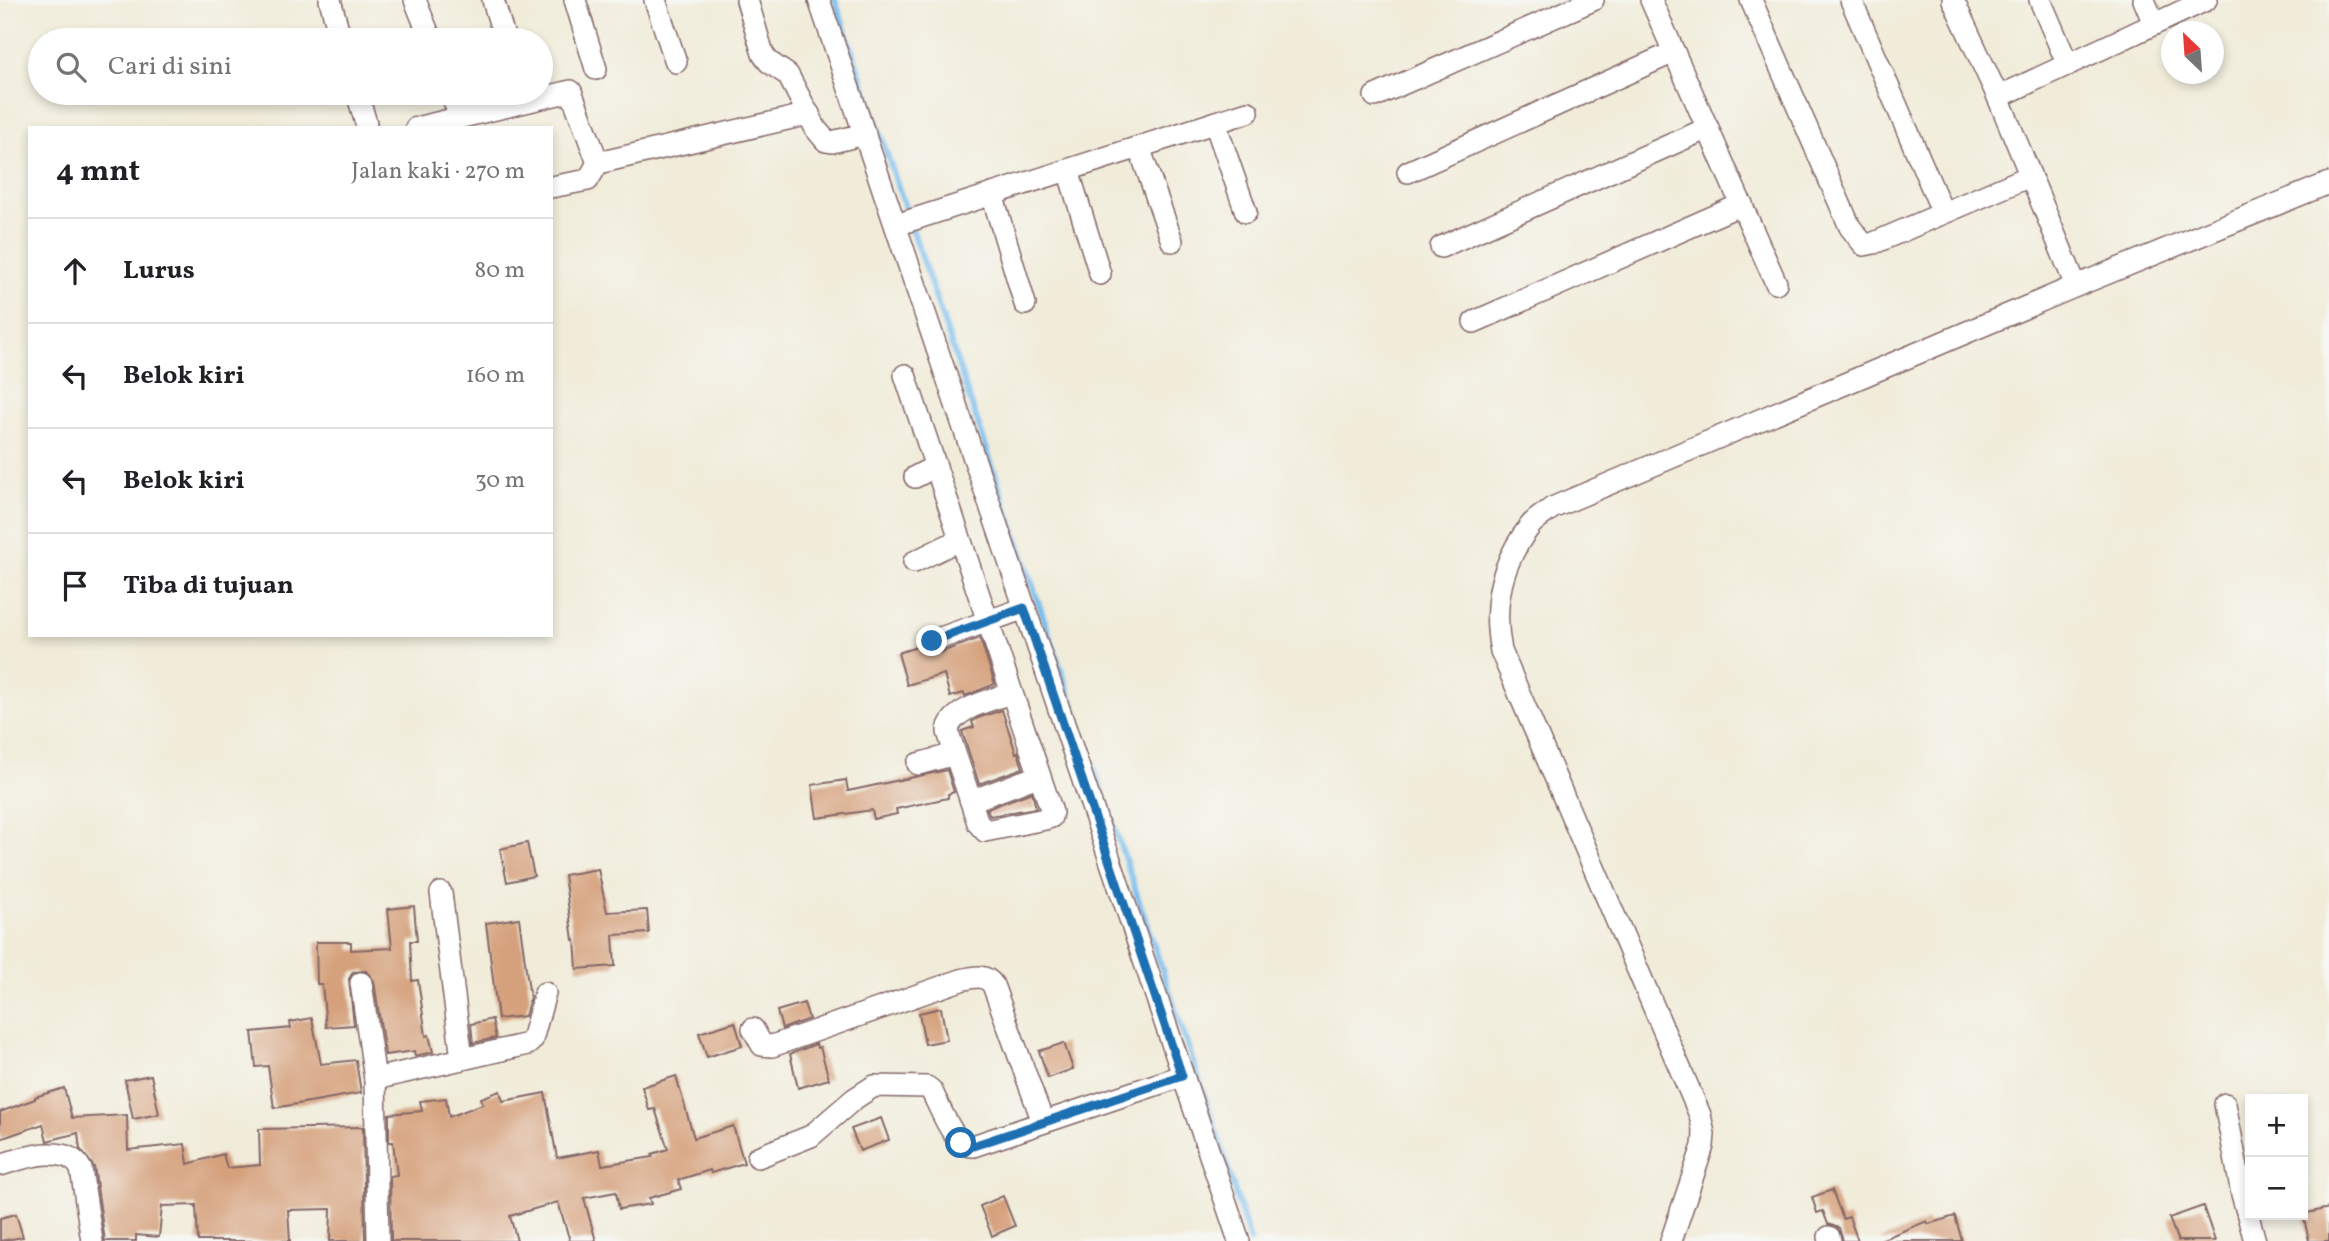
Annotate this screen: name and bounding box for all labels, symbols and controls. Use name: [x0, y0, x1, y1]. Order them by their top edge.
north arrow: [2161, 21, 2224, 84]
search box: [28, 28, 553, 105]
icon: search: [52, 48, 90, 86]
text: Cari di sini: [108, 49, 232, 85]
text: 4 mnt: [56, 151, 140, 193]
text: Jalan kaki · 270 m: [351, 156, 525, 188]
icon: ahead: [56, 252, 94, 290]
text: Lurus: [123, 253, 195, 289]
text: 80 m: [475, 255, 525, 287]
icon: left: [56, 357, 94, 395]
text: Belok kiri: [123, 358, 245, 394]
text: 160 m: [466, 360, 525, 392]
icon: left: [56, 462, 94, 500]
text: Belok kiri: [123, 463, 245, 499]
text: 30 m: [475, 465, 525, 497]
icon: arrive: [56, 567, 94, 605]
text: Tiba di tujuan: [123, 568, 294, 604]
route end: [916, 625, 947, 656]
map controls: [2245, 1094, 2308, 1220]
button: +: [2245, 1094, 2308, 1157]
route start: [945, 1127, 976, 1158]
button: −: [2245, 1157, 2308, 1220]

